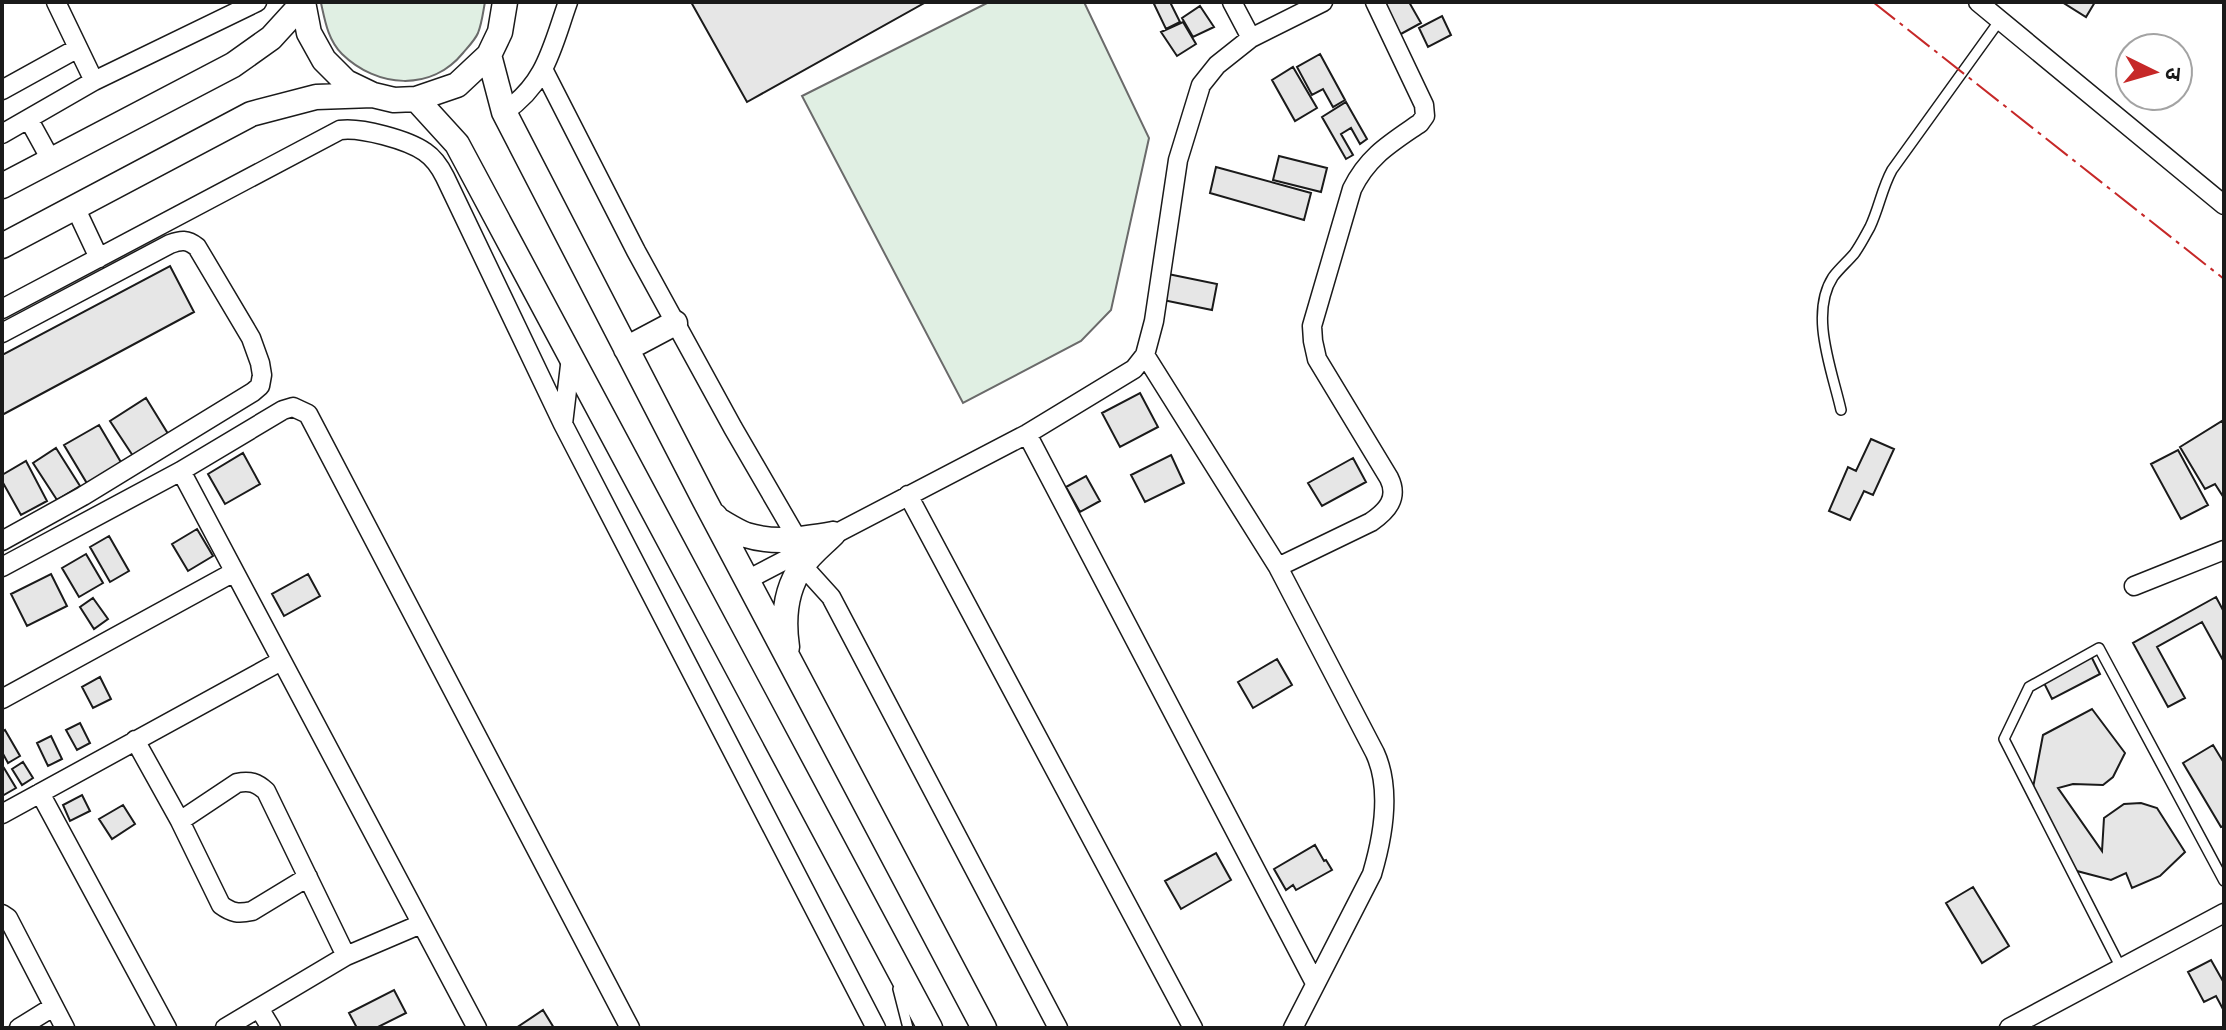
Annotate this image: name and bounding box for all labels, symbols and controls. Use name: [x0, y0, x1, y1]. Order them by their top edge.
north arrow: [2114, 32, 2194, 112]
text: उ: [2161, 66, 2187, 82]

